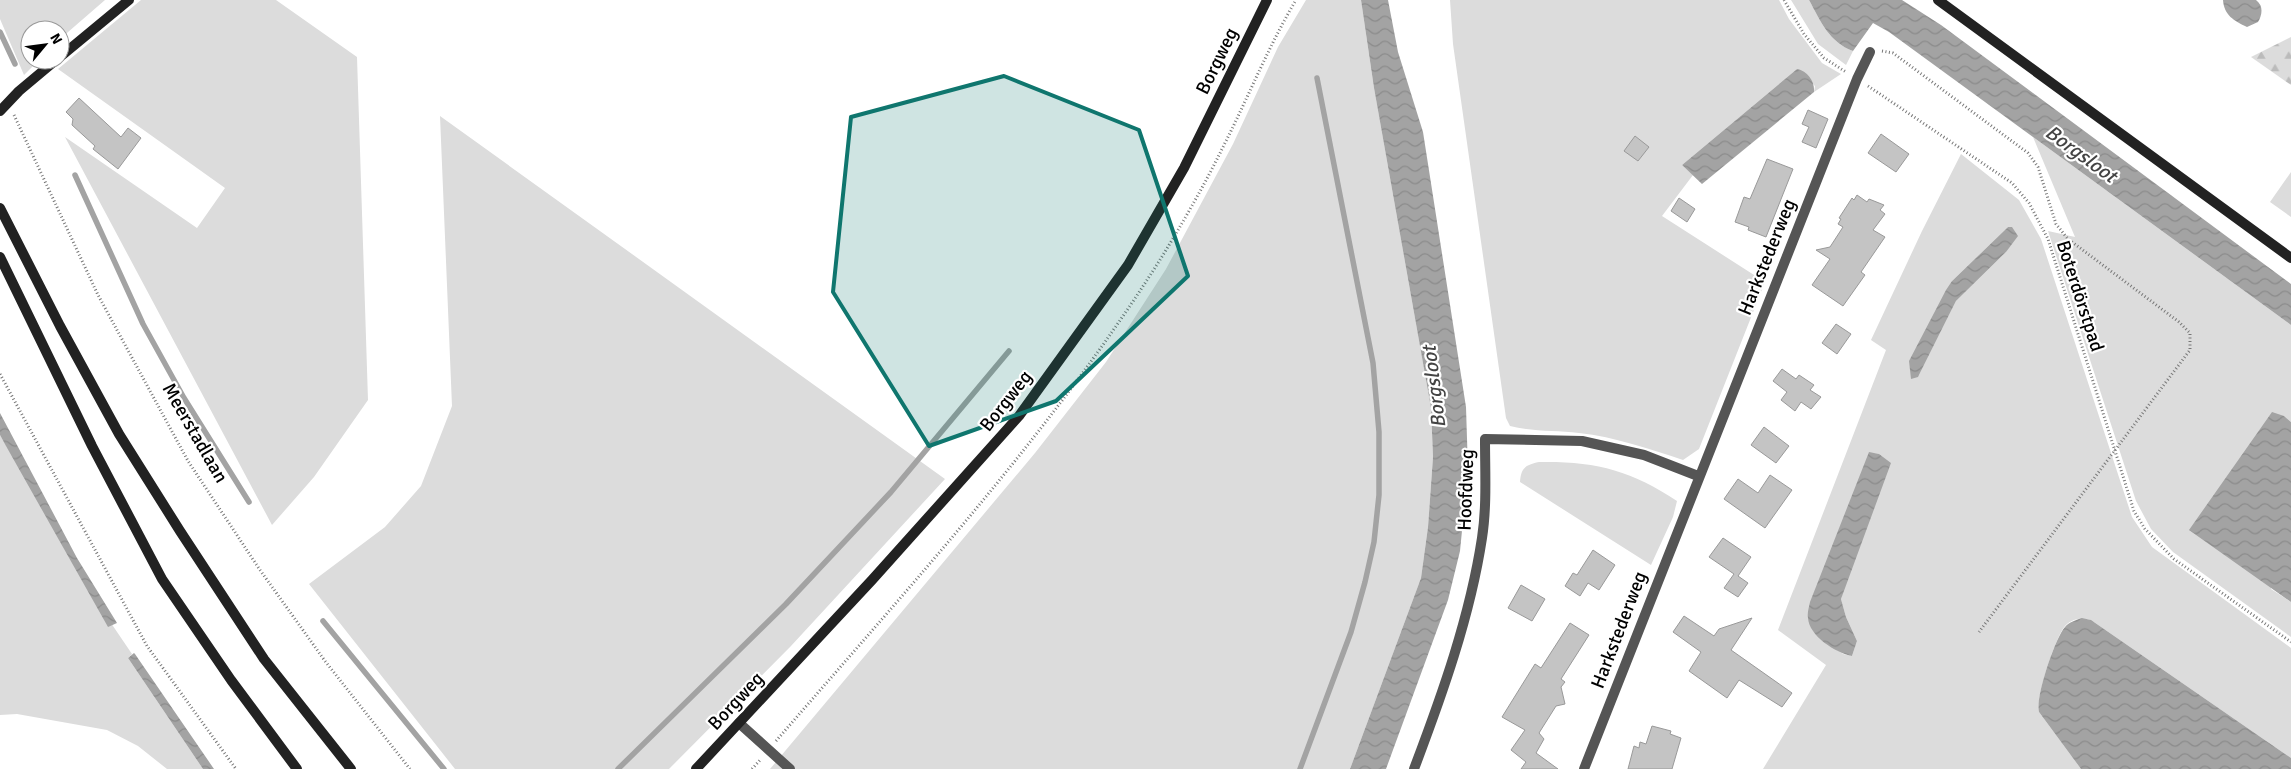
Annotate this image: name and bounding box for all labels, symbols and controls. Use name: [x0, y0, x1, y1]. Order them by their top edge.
north arrow: [20, 20, 70, 70]
street label: Borgweg: [1191, 24, 1243, 98]
text: N: [46, 31, 66, 47]
water label: Borgsloot: [2040, 120, 2123, 189]
street label: Harkstederweg: [1733, 195, 1801, 319]
street label: Boterdörstpad: [2051, 237, 2109, 355]
water label: Borgsloot: [1416, 343, 1451, 429]
street label: Borgweg: [975, 366, 1037, 436]
street label: Meerstadlaan: [157, 379, 233, 487]
street label: Hoofdweg: [1453, 449, 1479, 531]
street label: Harkstederweg: [1586, 568, 1652, 692]
street label: Borgweg: [703, 667, 769, 735]

